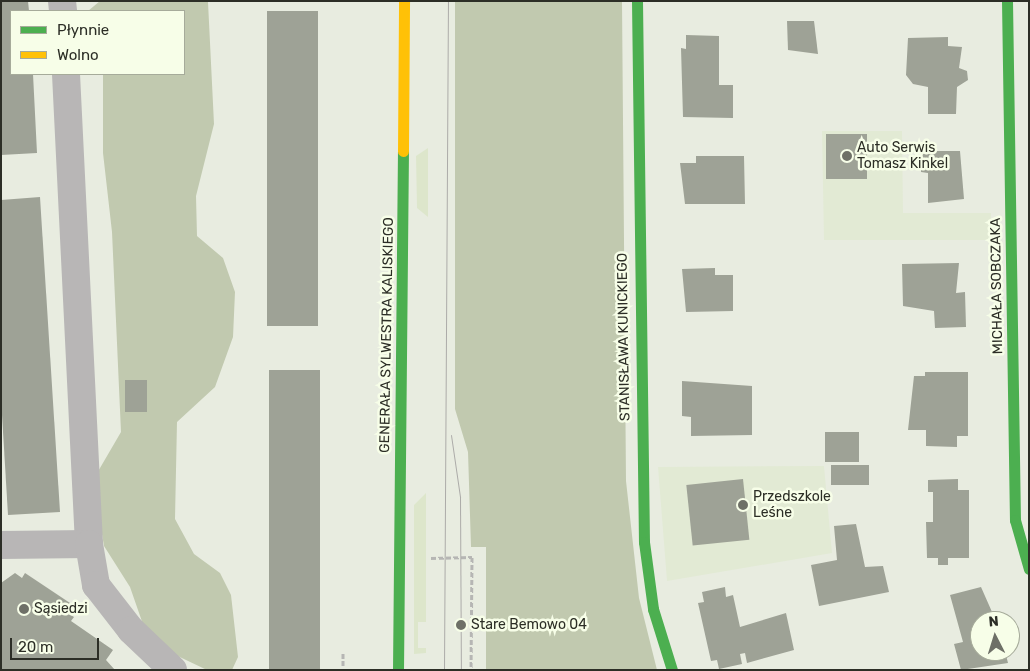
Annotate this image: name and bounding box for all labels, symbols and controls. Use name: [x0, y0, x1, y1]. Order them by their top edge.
legend: [10, 10, 185, 75]
text: Płynnie: [57, 21, 109, 39]
text: Wolno: [57, 46, 99, 64]
place label: Auto Serwis Tomasz Kinkel: [857, 140, 948, 172]
marker: Auto Serwis Tomasz Kinkel: [841, 150, 853, 162]
street label: GENERAŁA SYLWESTRA KALISKIEGO: [377, 217, 397, 453]
street label: MICHAŁA SOBCZAKA: [987, 217, 1007, 355]
street label: STANISŁAWA KUNICKIEGO: [614, 253, 634, 421]
place label: Przedszkole Leśne: [753, 489, 831, 522]
marker: Przedszkole Leśne: [737, 499, 749, 511]
place label: Sąsiedzi: [34, 601, 88, 617]
marker: Sąsiedzi: [18, 603, 30, 615]
north arrow: [970, 611, 1020, 661]
text: N: [988, 613, 999, 630]
place label: Stare Bemowo 04: [471, 617, 587, 633]
marker: Stare Bemowo 04: [455, 619, 467, 631]
scale bar: [12, 628, 101, 660]
text: 20 m: [18, 638, 53, 656]

